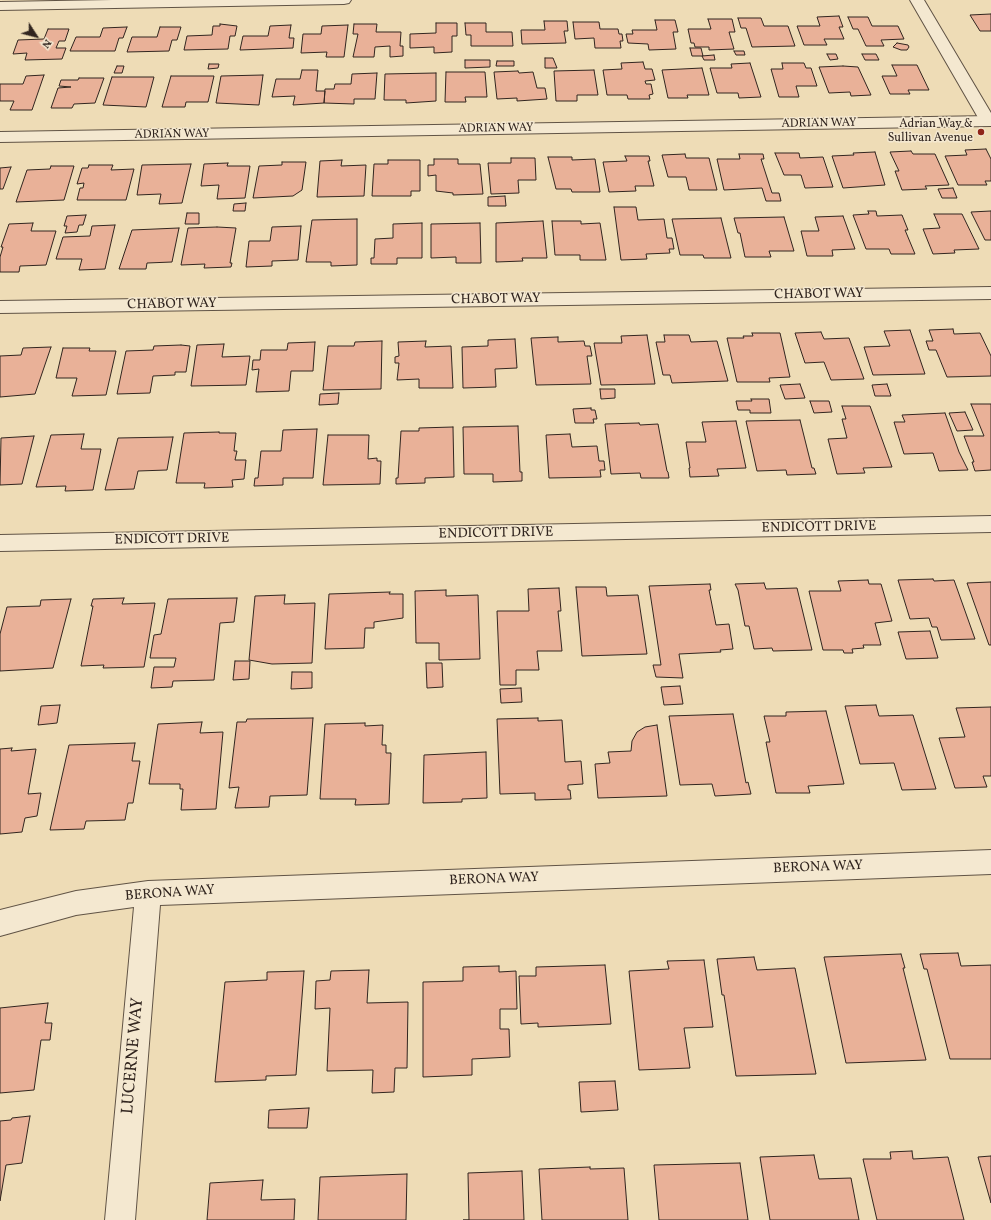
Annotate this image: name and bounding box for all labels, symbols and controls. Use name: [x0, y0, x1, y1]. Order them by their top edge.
north arrow: [16, 16, 56, 56]
text: N: [38, 36, 55, 51]
street label: ADRIAN WAY: [781, 116, 857, 132]
place label: Adrian Way & Sullivan Avenue: [888, 118, 973, 146]
street label: ADRIAN WAY: [458, 121, 534, 137]
street label: ADRIAN WAY: [134, 127, 210, 143]
marker: Adrian Way & Sullivan Avenue: [976, 127, 986, 137]
street label: CHABOT WAY: [774, 286, 864, 304]
street label: CHABOT WAY: [451, 291, 541, 309]
street label: CHABOT WAY: [127, 296, 217, 314]
street label: ENDICOTT DRIVE: [761, 519, 877, 537]
street label: ENDICOTT DRIVE: [438, 525, 554, 543]
street label: ENDICOTT DRIVE: [114, 531, 230, 549]
street label: BERONA WAY: [773, 858, 863, 878]
street label: BERONA WAY: [449, 870, 539, 890]
street label: BERONA WAY: [125, 882, 215, 906]
street label: LUCERNE WAY: [119, 997, 149, 1115]

